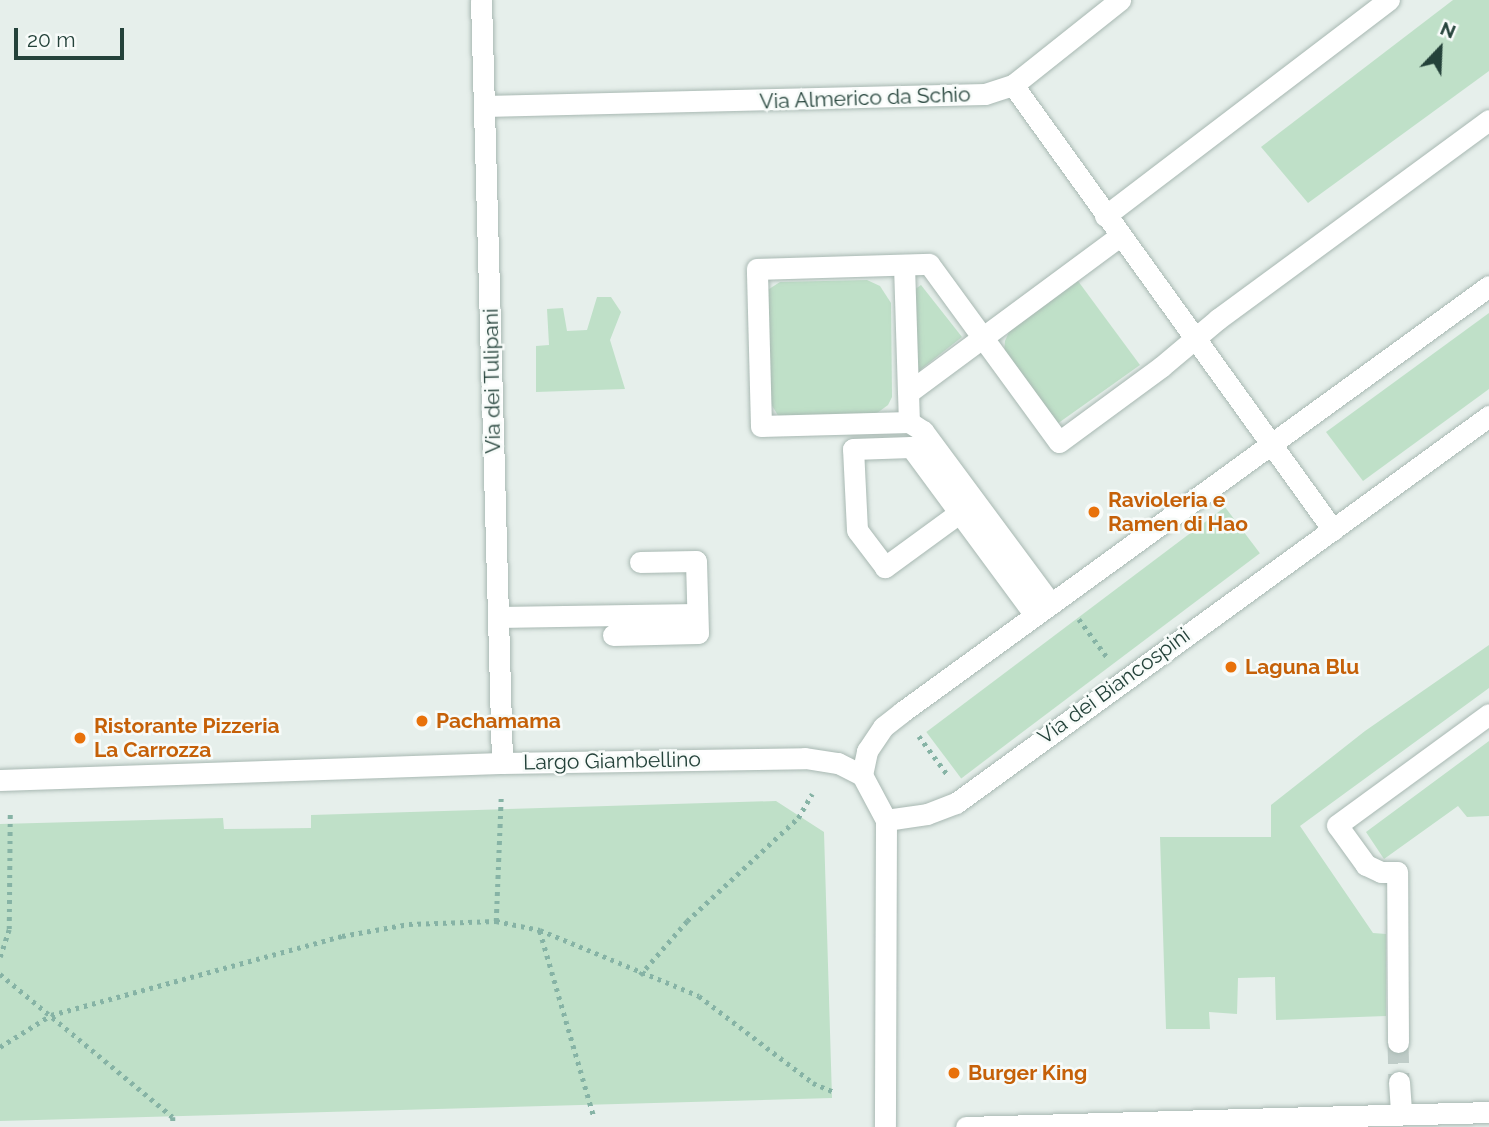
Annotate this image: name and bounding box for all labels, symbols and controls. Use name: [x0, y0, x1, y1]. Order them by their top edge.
scale bar: [18, 14, 128, 58]
north arrow: [1405, 14, 1475, 84]
text: N: [1437, 17, 1459, 43]
text: 20 m: [27, 27, 75, 52]
street label: Via Almerico da Schio: [759, 82, 971, 114]
street label: Via dei Tulipani: [478, 308, 506, 454]
place label: Ravioleria e Ramen di Hao: [1108, 487, 1248, 537]
marker: Ravioleria e Ramen di Hao: [1086, 504, 1102, 520]
street label: Via dei Biancospini: [1033, 622, 1195, 750]
place label: Laguna Blu: [1245, 654, 1359, 680]
marker: Laguna Blu: [1223, 659, 1239, 675]
place label: Pachamama: [436, 708, 561, 734]
place label: Ristorante Pizzeria La Carrozza: [94, 713, 280, 763]
marker: Pachamama: [414, 713, 430, 729]
marker: Ristorante Pizzeria La Carrozza: [72, 730, 88, 746]
street label: Largo Giambellino: [523, 747, 701, 775]
place label: Burger King: [968, 1060, 1088, 1086]
marker: Burger King: [946, 1065, 962, 1081]

